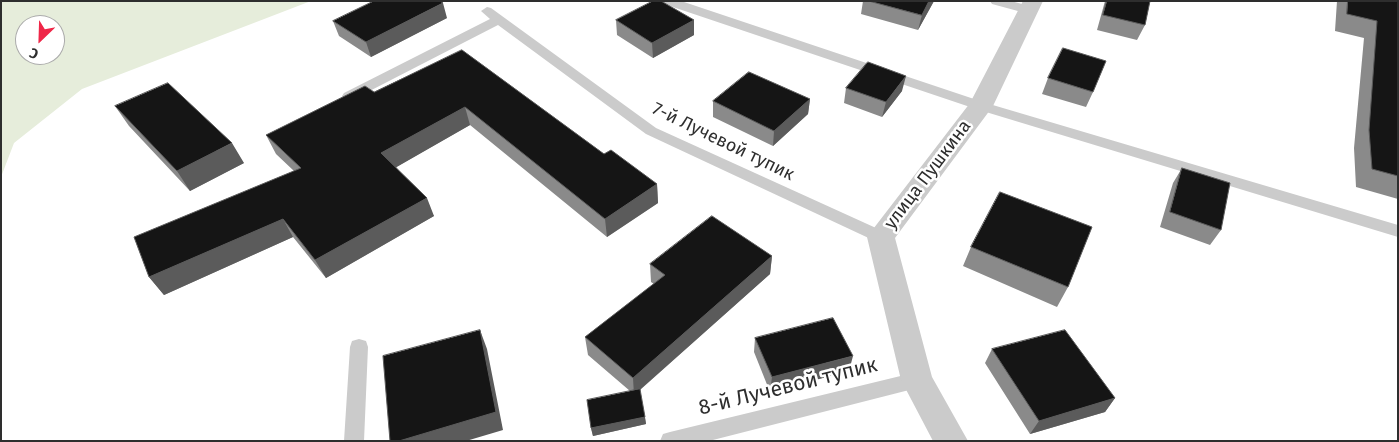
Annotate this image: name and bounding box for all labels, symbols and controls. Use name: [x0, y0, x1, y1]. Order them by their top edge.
north arrow: [15, 15, 65, 65]
text: С: [27, 44, 41, 63]
street label: 7-й Лучевой тупик: [649, 98, 797, 186]
street label: улица Пушкина: [880, 116, 976, 234]
street label: 8-й Лучевой тупик: [696, 353, 880, 421]

